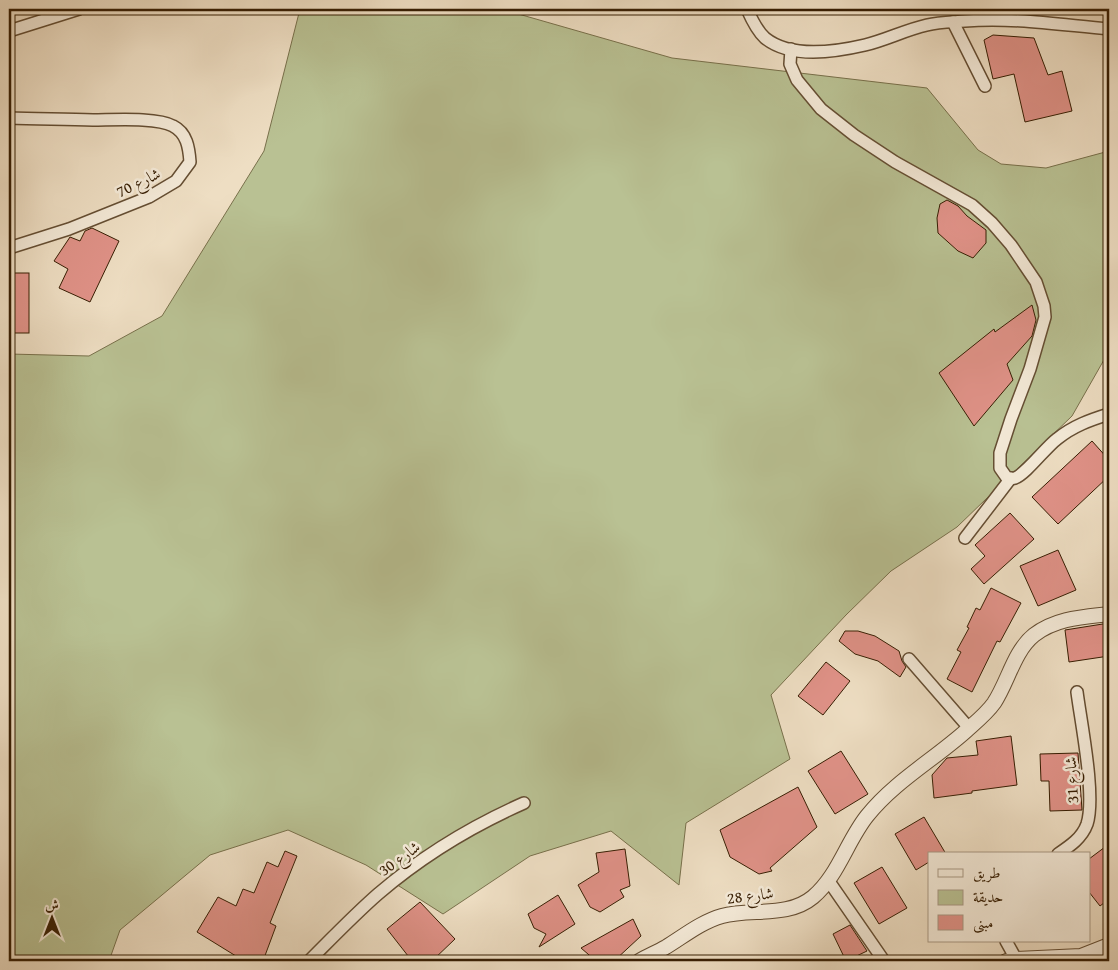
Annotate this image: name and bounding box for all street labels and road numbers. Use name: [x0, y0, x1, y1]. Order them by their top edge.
street label: شارع 70: [112, 161, 165, 205]
street label: شارع 31: [1058, 756, 1086, 804]
street label: شارع 30: [373, 835, 426, 883]
street label: شارع 28: [725, 880, 775, 912]

